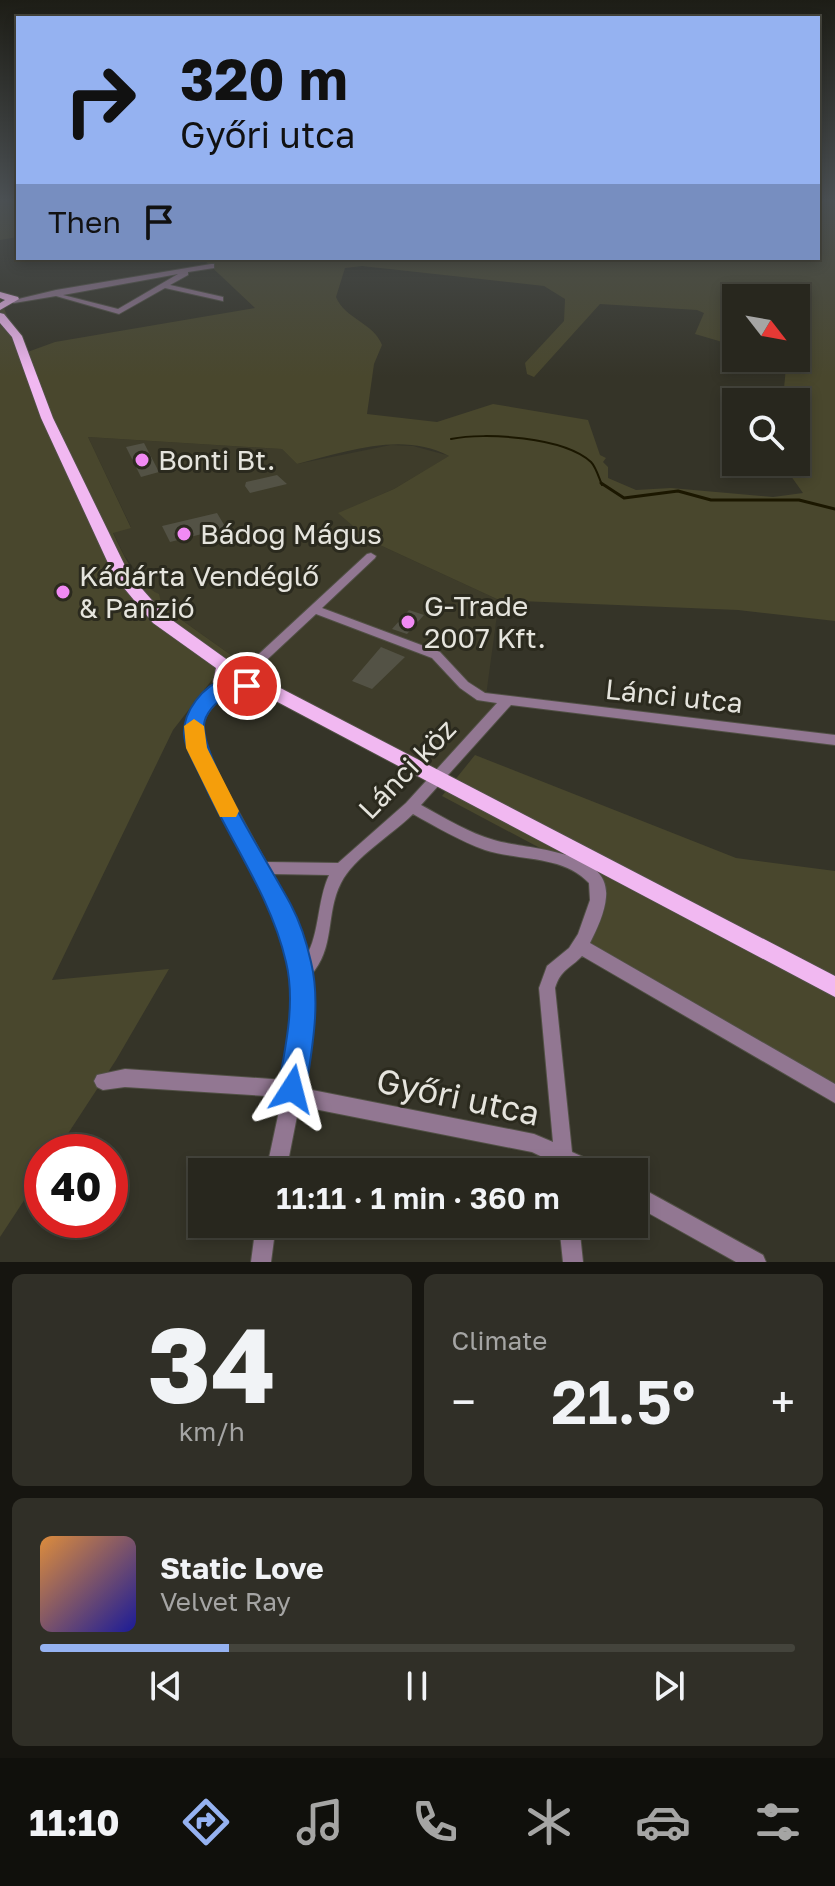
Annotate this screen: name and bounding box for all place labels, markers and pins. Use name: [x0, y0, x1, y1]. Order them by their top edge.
place label: Bonti Bt.: [158, 443, 275, 476]
marker: Bonti Bt.: [133, 451, 151, 469]
place label: Bádog Mágus: [200, 517, 382, 550]
marker: Bádog Mágus: [175, 525, 193, 543]
place label: Kádárta Vendéglő & Panzió: [79, 559, 319, 624]
marker: Kádárta Vendéglő & Panzió: [54, 583, 72, 601]
place label: G-Trade 2007 Kft.: [424, 589, 546, 654]
marker: G-Trade 2007 Kft.: [399, 613, 417, 631]
pin: [213, 652, 281, 720]

